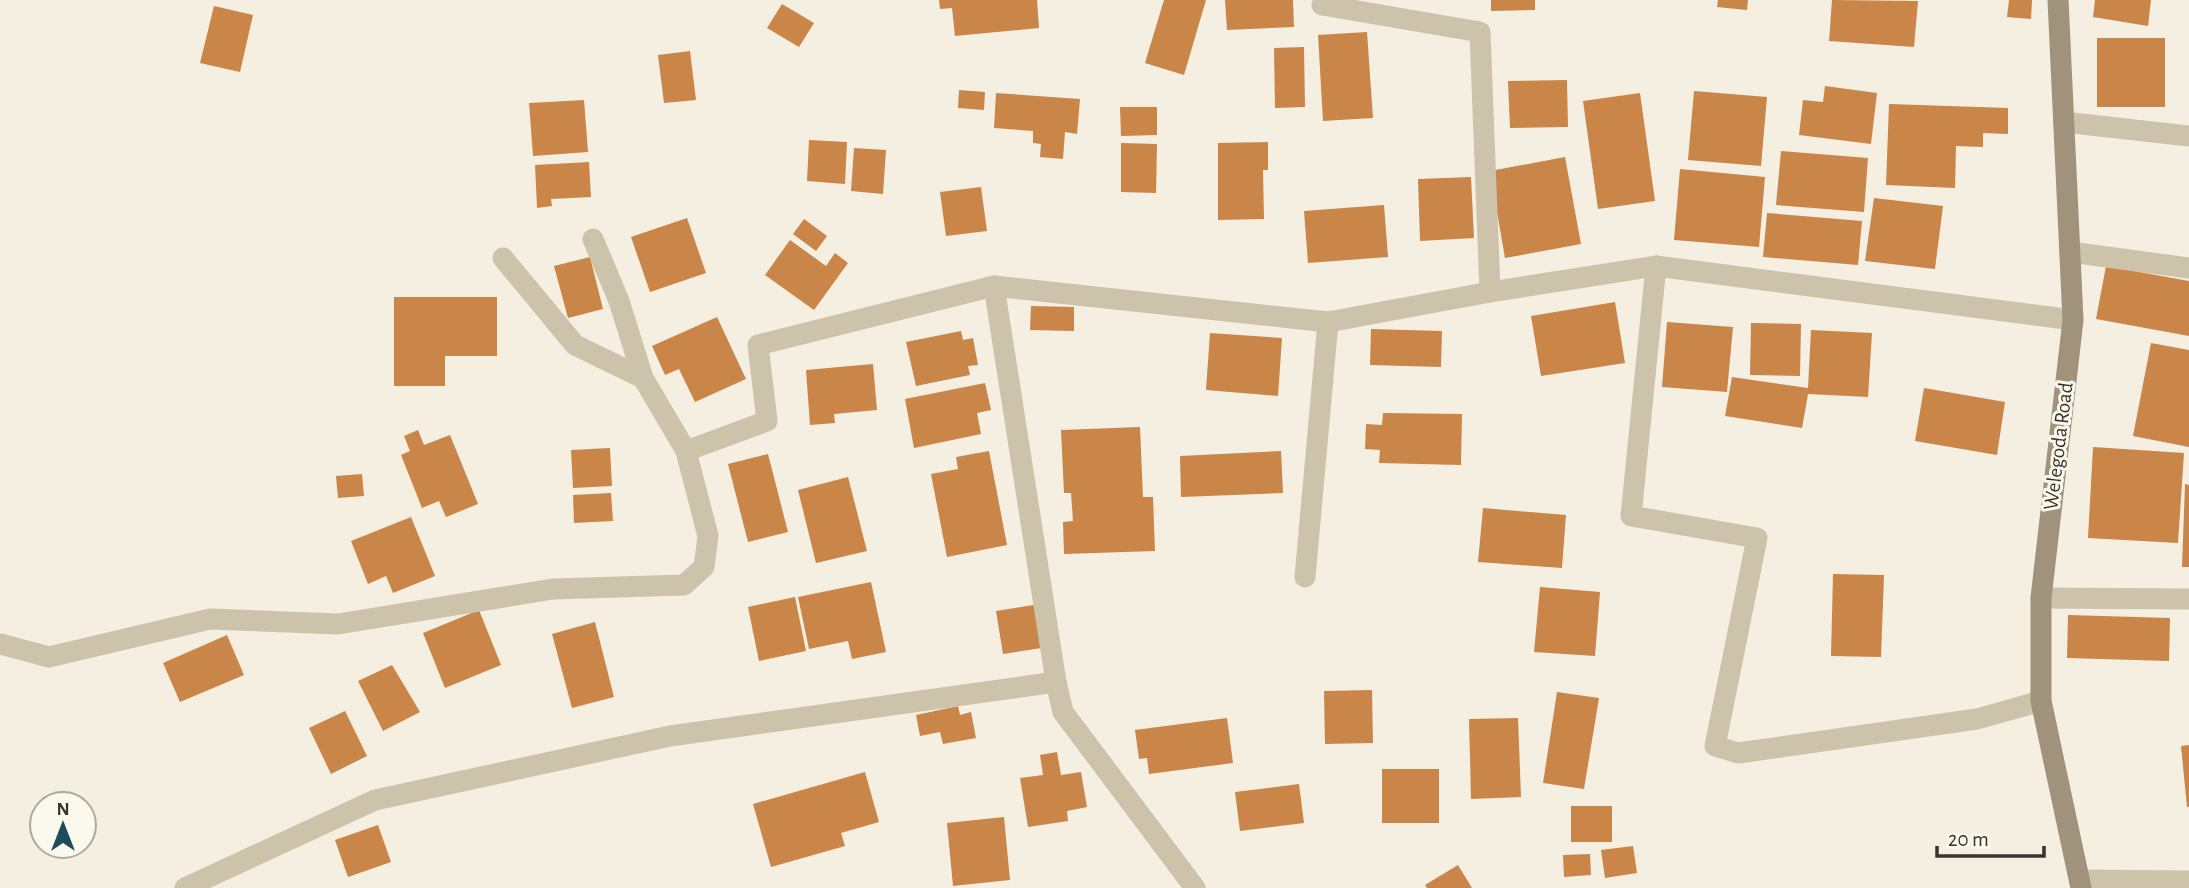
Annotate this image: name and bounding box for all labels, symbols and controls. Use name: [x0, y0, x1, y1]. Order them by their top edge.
street label: Welegoda Road: [2040, 381, 2077, 511]
north arrow: [28, 790, 98, 860]
text: N: [56, 800, 70, 819]
scale bar: [1937, 814, 2044, 858]
text: 20 m: [1948, 829, 1989, 850]

